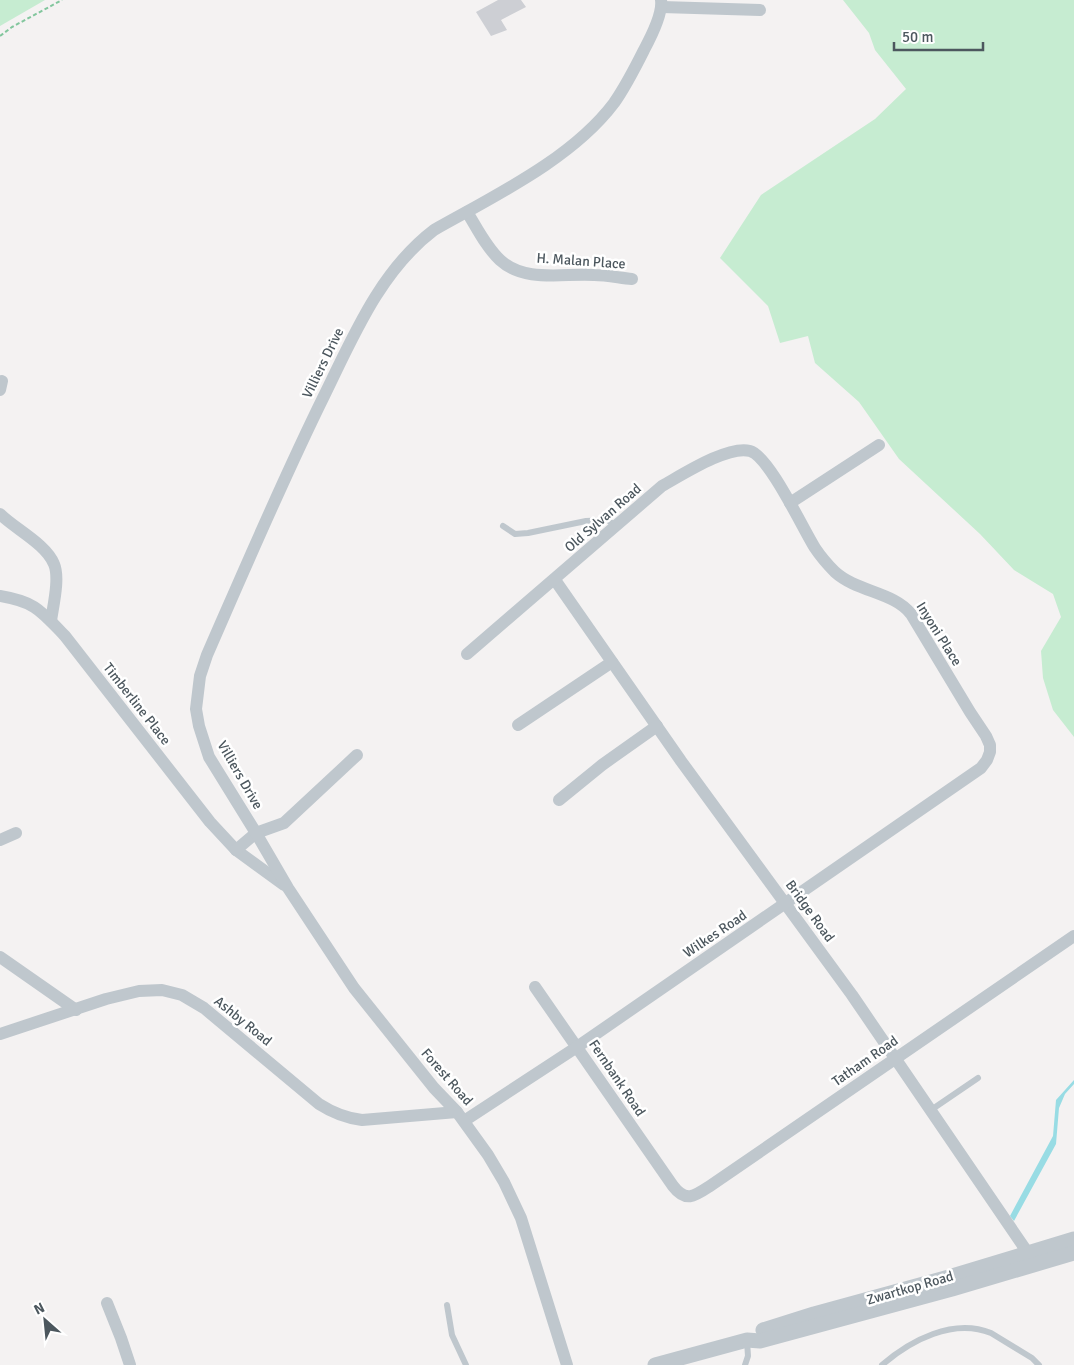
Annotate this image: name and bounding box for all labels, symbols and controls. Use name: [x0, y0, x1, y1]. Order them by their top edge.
scale bar: [894, 20, 983, 52]
text: 50 m: [902, 28, 933, 46]
street label: H. Malan Place: [536, 249, 626, 273]
street label: Villiers Drive: [299, 325, 347, 401]
street label: Old Sylvan Road: [561, 480, 645, 556]
street label: Inyoni Place: [913, 599, 965, 669]
street label: Timberline Place: [100, 660, 174, 748]
street label: Villiers Drive: [214, 738, 266, 812]
street label: Bridge Road: [782, 877, 838, 945]
street label: Wilkes Road: [680, 907, 750, 961]
street label: Ashby Road: [211, 993, 275, 1049]
street label: Tatham Road: [829, 1032, 901, 1090]
street label: Fernbank Road: [585, 1036, 649, 1120]
street label: Forest Road: [418, 1045, 476, 1109]
street label: Zwartkop Road: [865, 1268, 955, 1308]
north arrow: [20, 1295, 70, 1345]
text: N: [31, 1299, 48, 1319]

